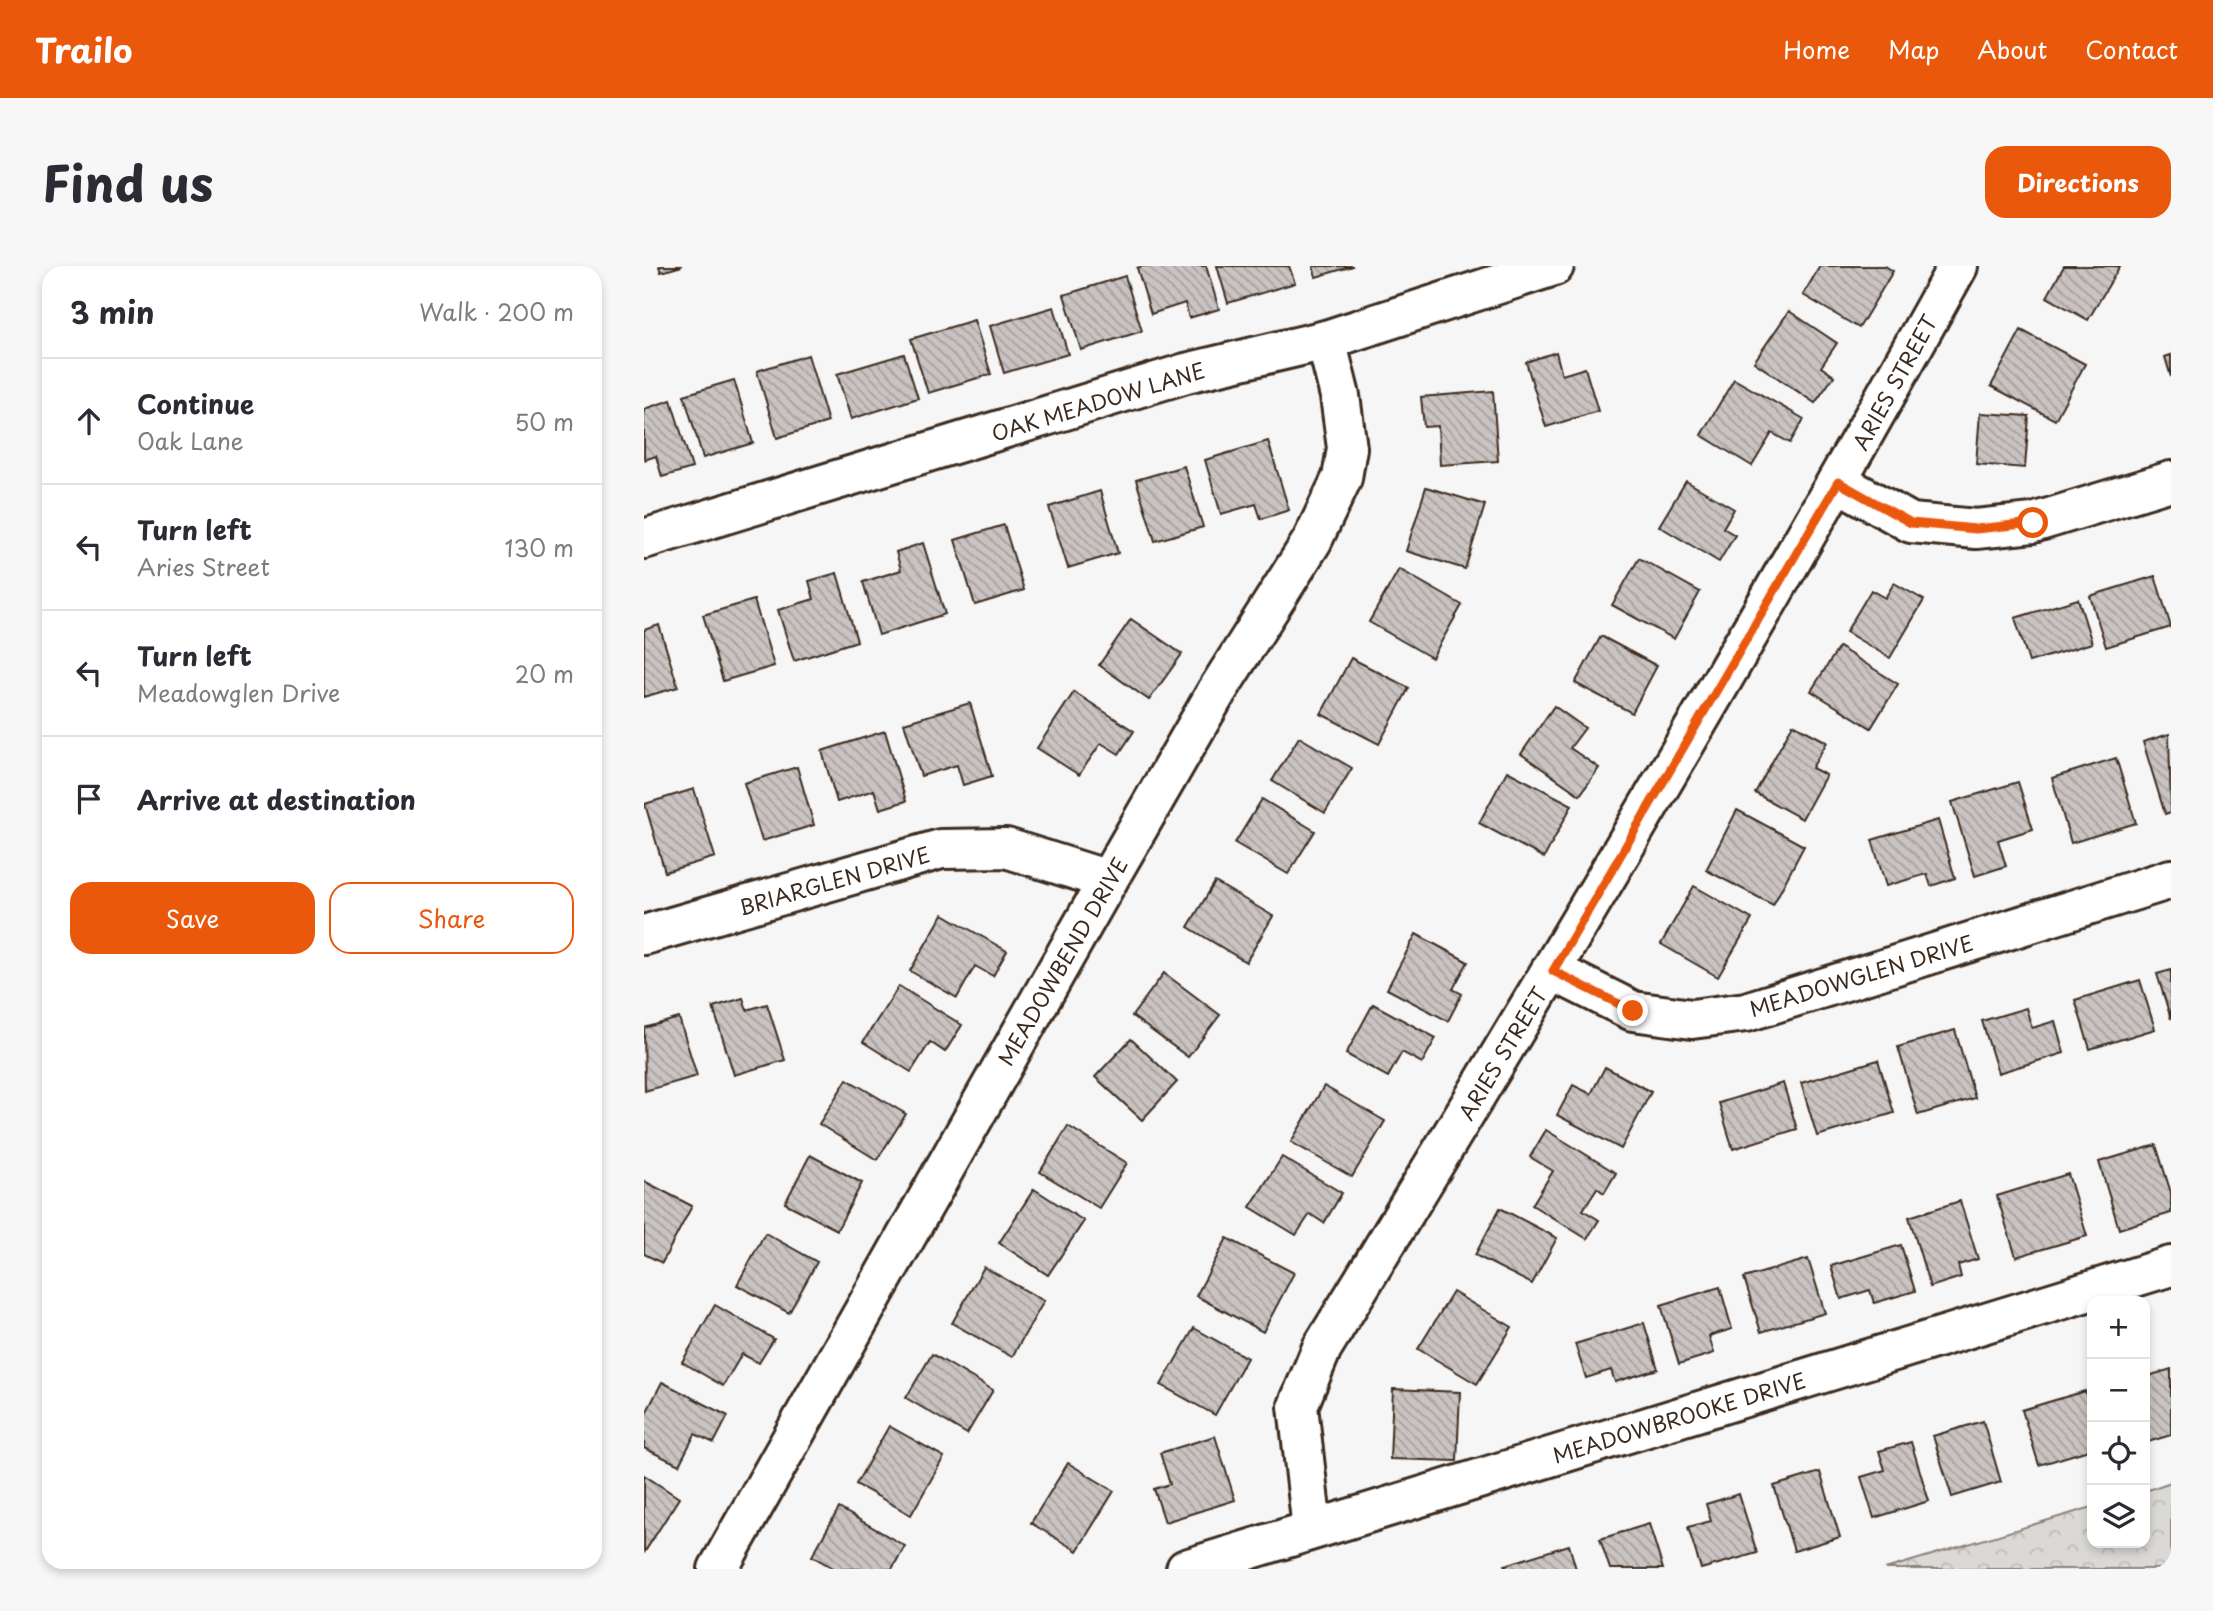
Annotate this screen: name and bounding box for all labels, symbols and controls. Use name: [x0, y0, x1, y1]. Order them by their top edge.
text: Trailo: [35, 24, 132, 74]
text: Home: [1783, 31, 1850, 67]
text: Map: [1888, 31, 1939, 67]
text: About: [1977, 31, 2047, 67]
text: Contact: [2085, 31, 2178, 67]
text: Find us: [42, 145, 213, 219]
button: Directions: [1985, 146, 2171, 218]
text: 3 min: [70, 289, 155, 334]
text: Walk · 200 m: [419, 294, 574, 329]
street label: ARIES STREET: [1844, 308, 1945, 455]
street label: OAK MEADOW LANE: [987, 353, 1209, 449]
text: Continue: [137, 384, 254, 423]
icon: ahead: [70, 402, 108, 440]
text: 50 m: [514, 404, 574, 439]
text: Oak Lane: [137, 423, 244, 458]
route start: [2017, 507, 2048, 538]
text: Turn left: [137, 510, 252, 549]
icon: left: [70, 528, 108, 566]
text: 130 m: [504, 530, 574, 565]
text: Aries Street: [137, 549, 270, 584]
text: Turn left: [137, 636, 252, 675]
icon: left: [70, 654, 108, 692]
text: 20 m: [515, 656, 574, 691]
text: Meadowglen Drive: [137, 675, 340, 710]
icon: arrive: [70, 780, 108, 818]
text: Arrive at destination: [137, 780, 416, 819]
street label: BRIARGLEN DRIVE: [735, 837, 933, 923]
street label: MEADOWBEND DRIVE: [989, 851, 1135, 1071]
button: Save: [70, 882, 315, 954]
button: Share: [329, 882, 574, 954]
street label: MEADOWGLEN DRIVE: [1745, 926, 1977, 1024]
street label: ARIES STREET: [1450, 980, 1555, 1126]
route end: [1617, 995, 1648, 1026]
map controls: [2087, 1296, 2150, 1548]
button: +: [2087, 1296, 2150, 1359]
button: −: [2087, 1359, 2150, 1422]
street label: MEADOWBROOKE DRIVE: [1548, 1363, 1810, 1471]
button: locate: [2087, 1422, 2150, 1485]
button: layers: [2087, 1485, 2150, 1548]

